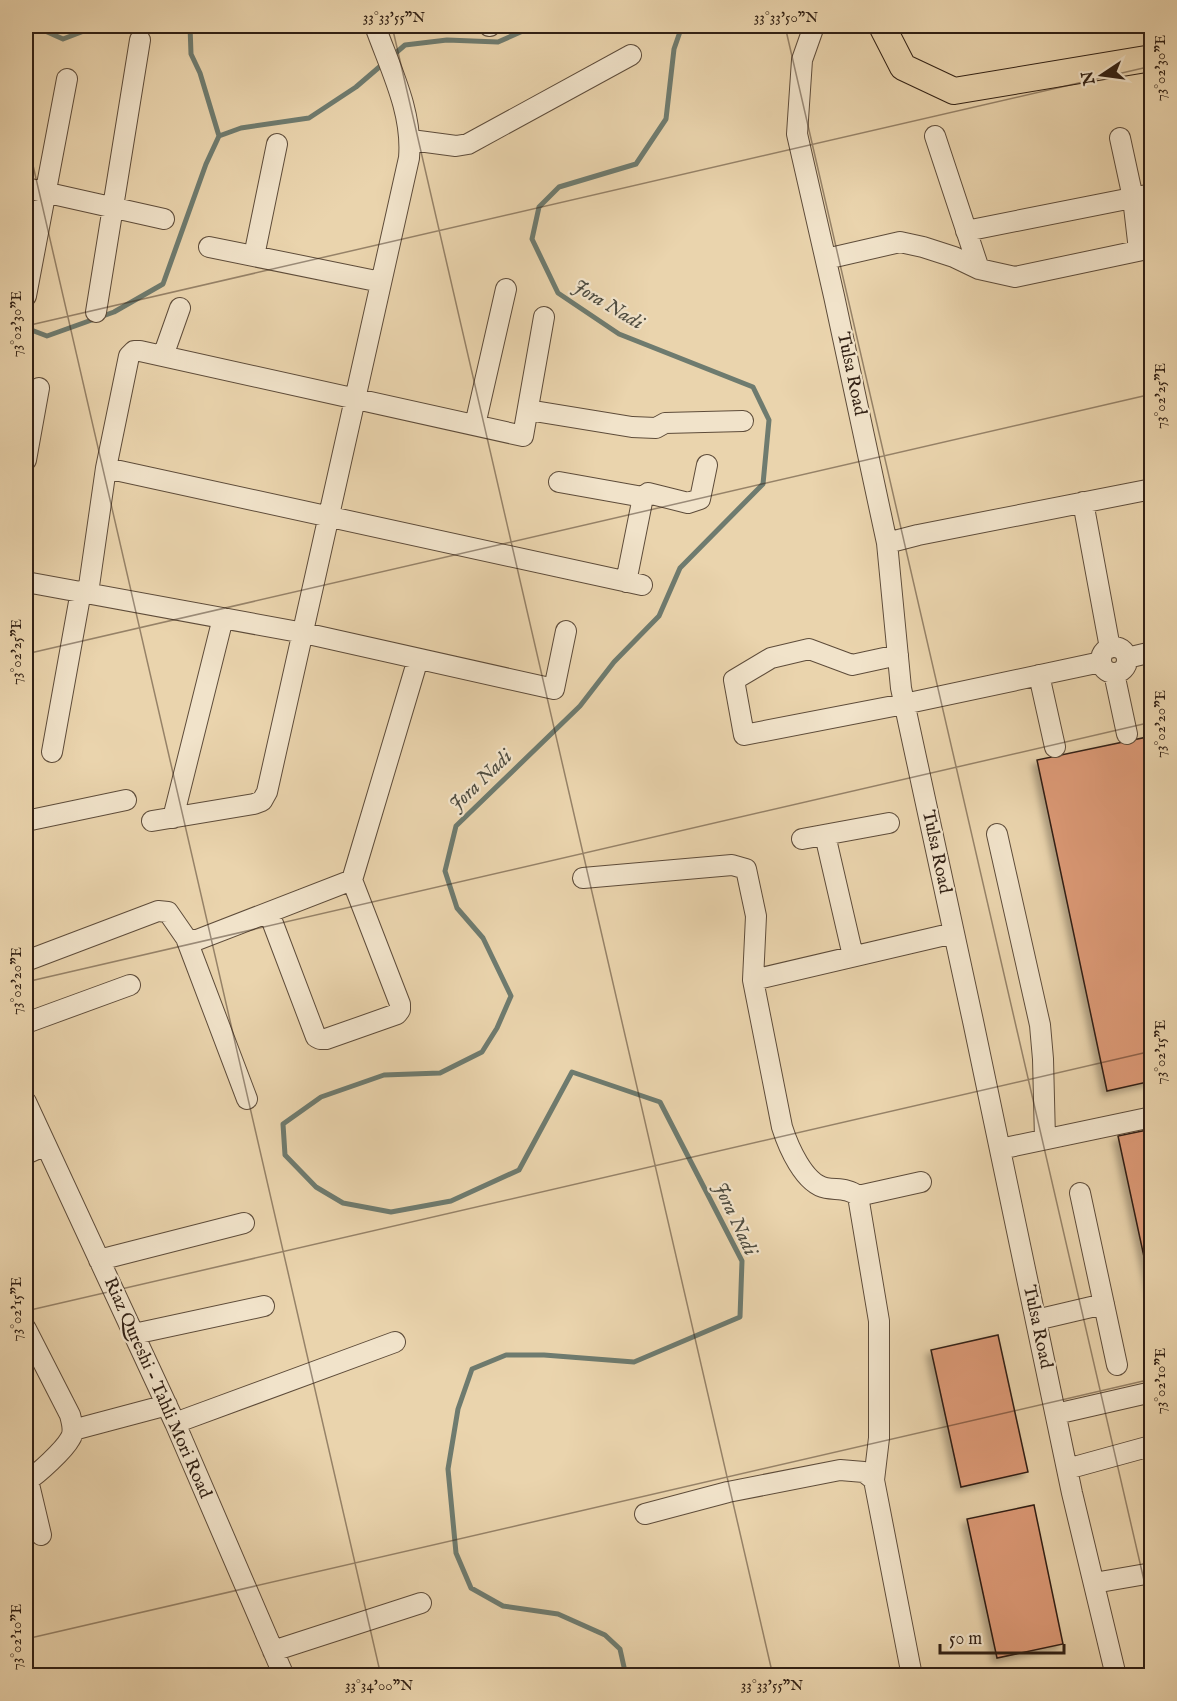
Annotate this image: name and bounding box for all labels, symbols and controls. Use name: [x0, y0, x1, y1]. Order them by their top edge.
text: 33°33'55"N: [363, 8, 425, 27]
text: 33°33'50"N: [754, 8, 818, 27]
text: 73°02'30"E: [1151, 35, 1170, 101]
north arrow: [1072, 45, 1132, 105]
text: N: [1078, 69, 1101, 88]
water label: Jora Nadi: [568, 274, 649, 336]
text: 73°02'30"E: [7, 291, 26, 357]
street label: Tulsa Road: [831, 330, 871, 418]
text: 73°02'25"E: [1151, 363, 1170, 429]
text: 73°02'25"E: [7, 619, 26, 685]
text: 73°02'20"E: [1151, 690, 1170, 758]
water label: Jora Nadi: [444, 744, 519, 817]
street label: Tulsa Road: [916, 808, 956, 896]
text: 73°02'20"E: [7, 947, 26, 1015]
text: 73°02'15"E: [1151, 1020, 1170, 1084]
water label: Jora Nadi: [707, 1178, 763, 1261]
street label: Riaz Qureshi - Tahli Mori Road: [98, 1274, 216, 1502]
text: 73°02'15"E: [7, 1277, 26, 1341]
street label: Tulsa Road: [1017, 1283, 1057, 1371]
text: 73°02'10"E: [1151, 1348, 1170, 1414]
text: 73°02'10"E: [7, 1604, 26, 1670]
scale bar: [940, 1617, 1064, 1655]
text: 50 m: [949, 1628, 982, 1651]
text: 33°34'00"N: [345, 1676, 413, 1695]
text: 33°33'55"N: [741, 1676, 803, 1695]

